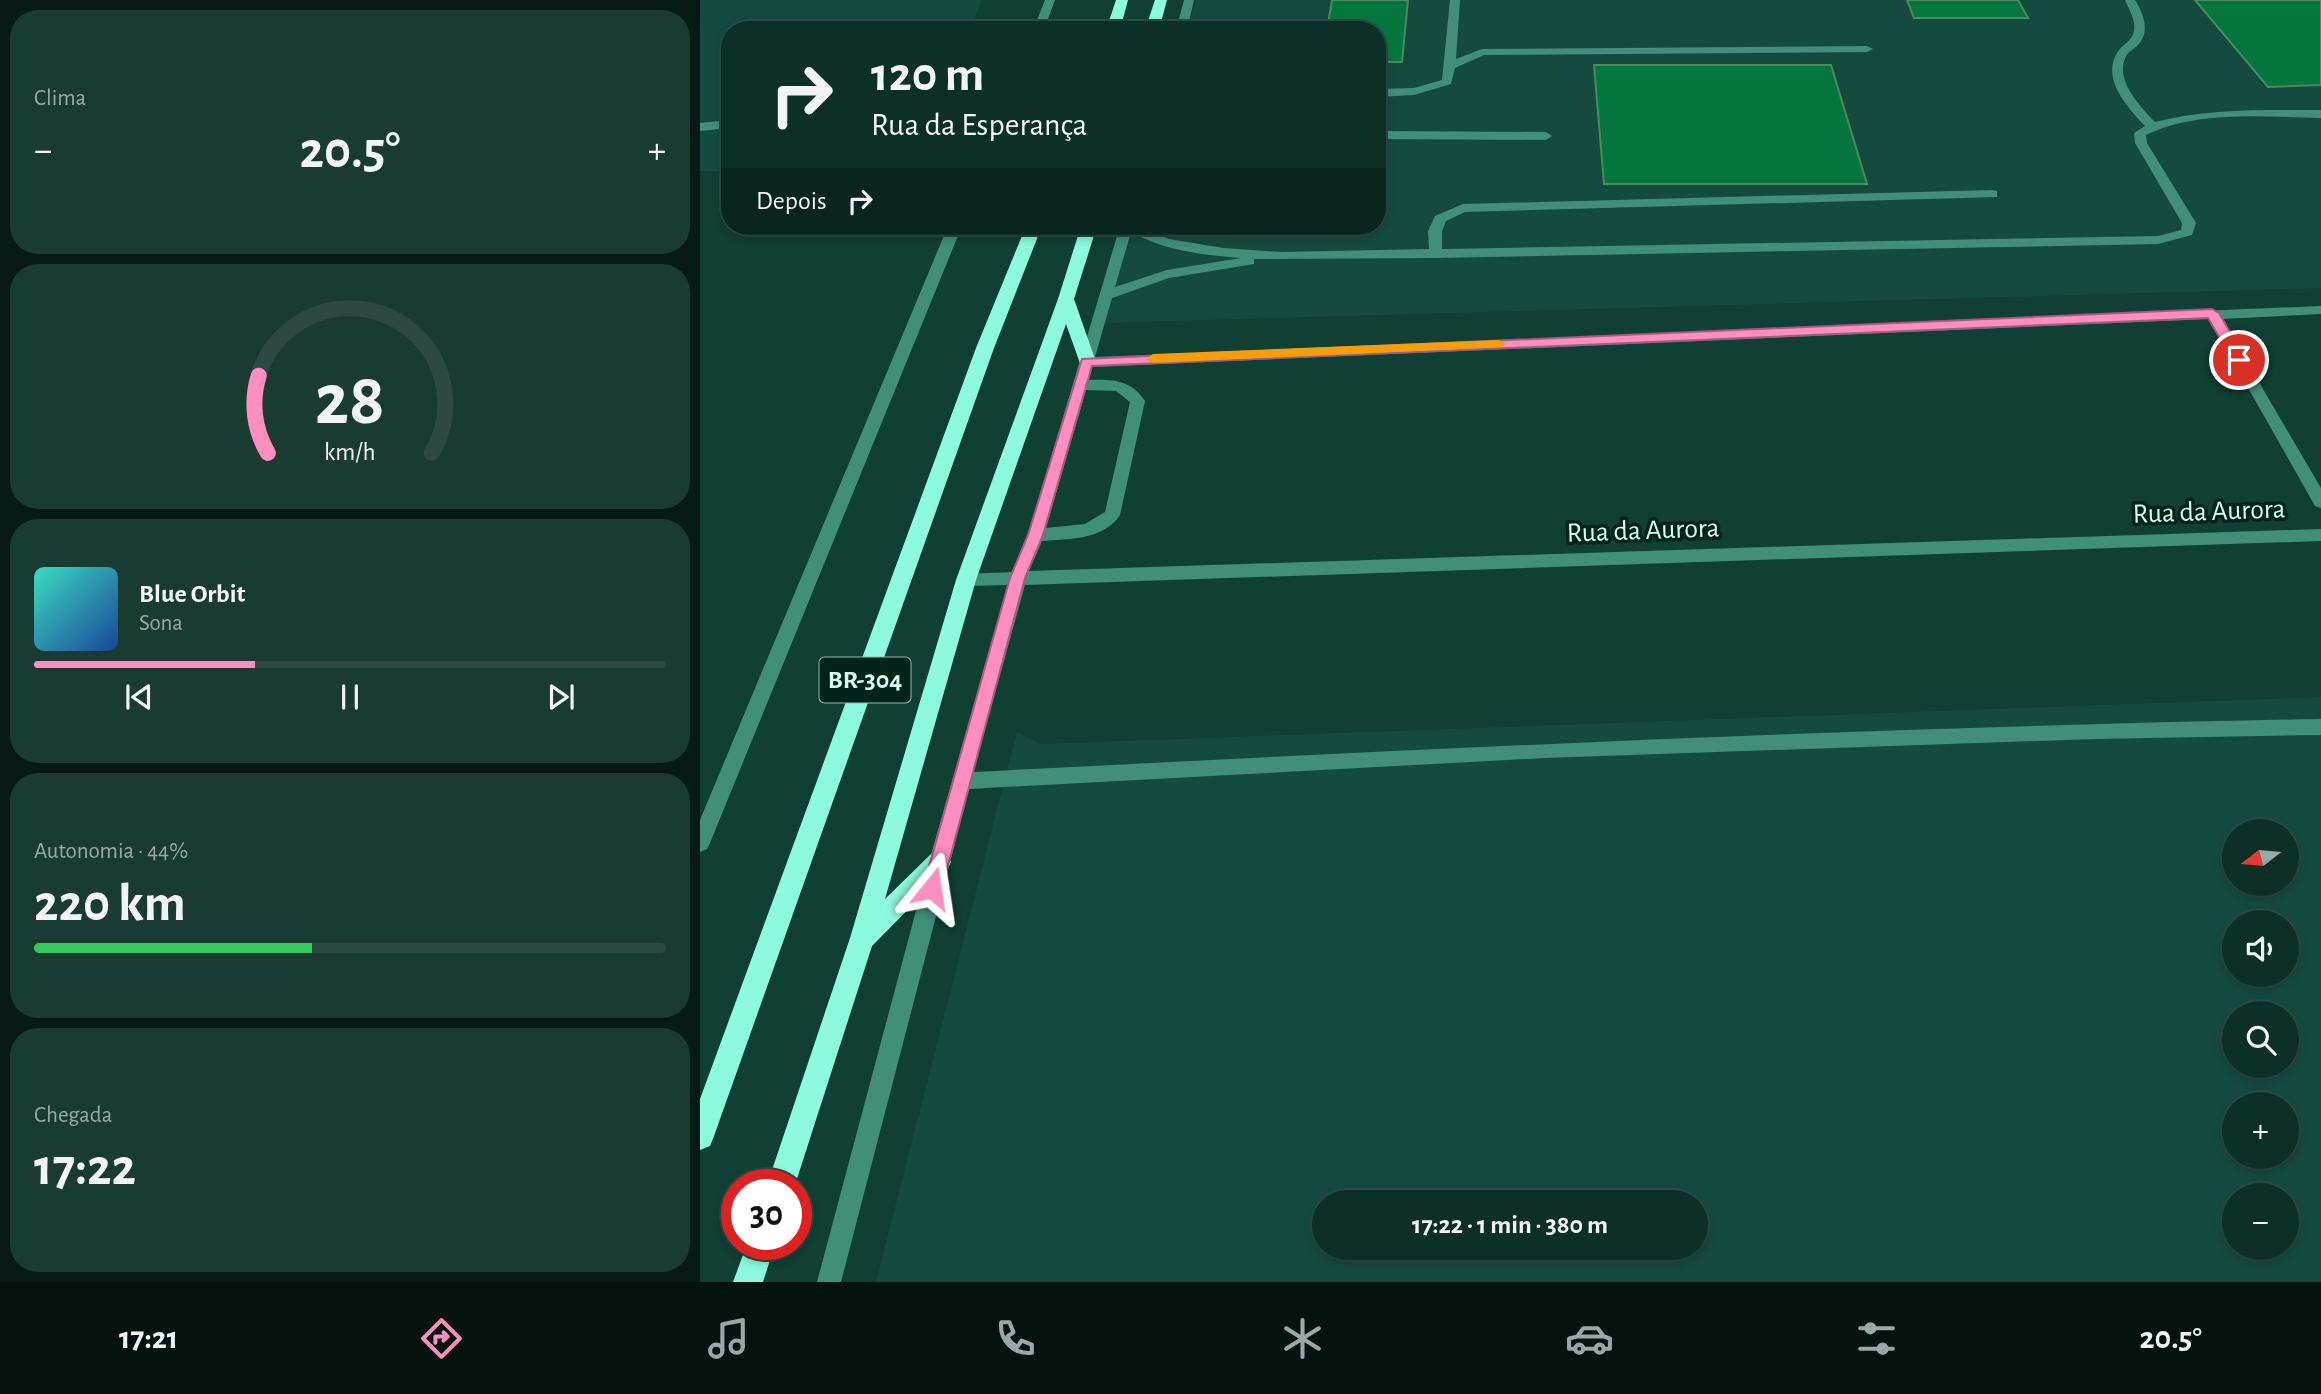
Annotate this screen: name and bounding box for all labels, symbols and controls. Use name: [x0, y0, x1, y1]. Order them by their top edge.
icon: right: [756, 49, 847, 140]
text: 120 m: [871, 51, 984, 100]
text: Clima: [34, 87, 86, 110]
text: Rua da Esperança: [871, 109, 1087, 141]
text: 20.5°: [299, 125, 401, 177]
text: −: [34, 132, 52, 170]
text: +: [648, 132, 666, 170]
icon: right: [841, 182, 879, 220]
text: Depois: [756, 188, 827, 214]
pin: [2209, 330, 2269, 390]
icon: arrive: [2220, 341, 2258, 379]
text: 28: [315, 365, 385, 438]
text: km/h: [324, 439, 376, 464]
street label: Rua da Aurora: [2132, 495, 2286, 529]
street label: Rua da Aurora: [1566, 514, 1720, 548]
text: Blue Orbit: [139, 581, 245, 607]
text: Sona: [139, 612, 183, 635]
road number: BR-304: [820, 658, 910, 702]
icon: previous: [120, 678, 158, 716]
icon: pause: [331, 678, 369, 716]
icon: next: [542, 678, 580, 716]
north arrow: [2222, 819, 2300, 896]
map controls: [2222, 819, 2299, 1260]
text: Autonomia · 44%: [34, 840, 188, 863]
position arrow: [895, 851, 969, 925]
text: 220 km: [34, 878, 186, 930]
button: sound: [2222, 910, 2299, 987]
button: search: [2222, 1001, 2299, 1078]
button: +: [2222, 1092, 2299, 1169]
text: Chegada: [34, 1104, 112, 1127]
text: 17:22: [34, 1142, 136, 1194]
speed limit sign: 30: [721, 1169, 812, 1260]
button: −: [2222, 1183, 2299, 1260]
text: 17:22 · 1 min · 380 m: [1412, 1212, 1608, 1238]
icon: directions: [417, 1314, 466, 1363]
icon: music: [704, 1314, 753, 1363]
icon: phone: [991, 1314, 1040, 1363]
icon: climate: [1278, 1314, 1327, 1363]
icon: car: [1565, 1314, 1614, 1363]
icon: filters: [1852, 1314, 1901, 1363]
text: 17:21: [119, 1322, 178, 1354]
text: 20.5°: [2140, 1322, 2202, 1354]

